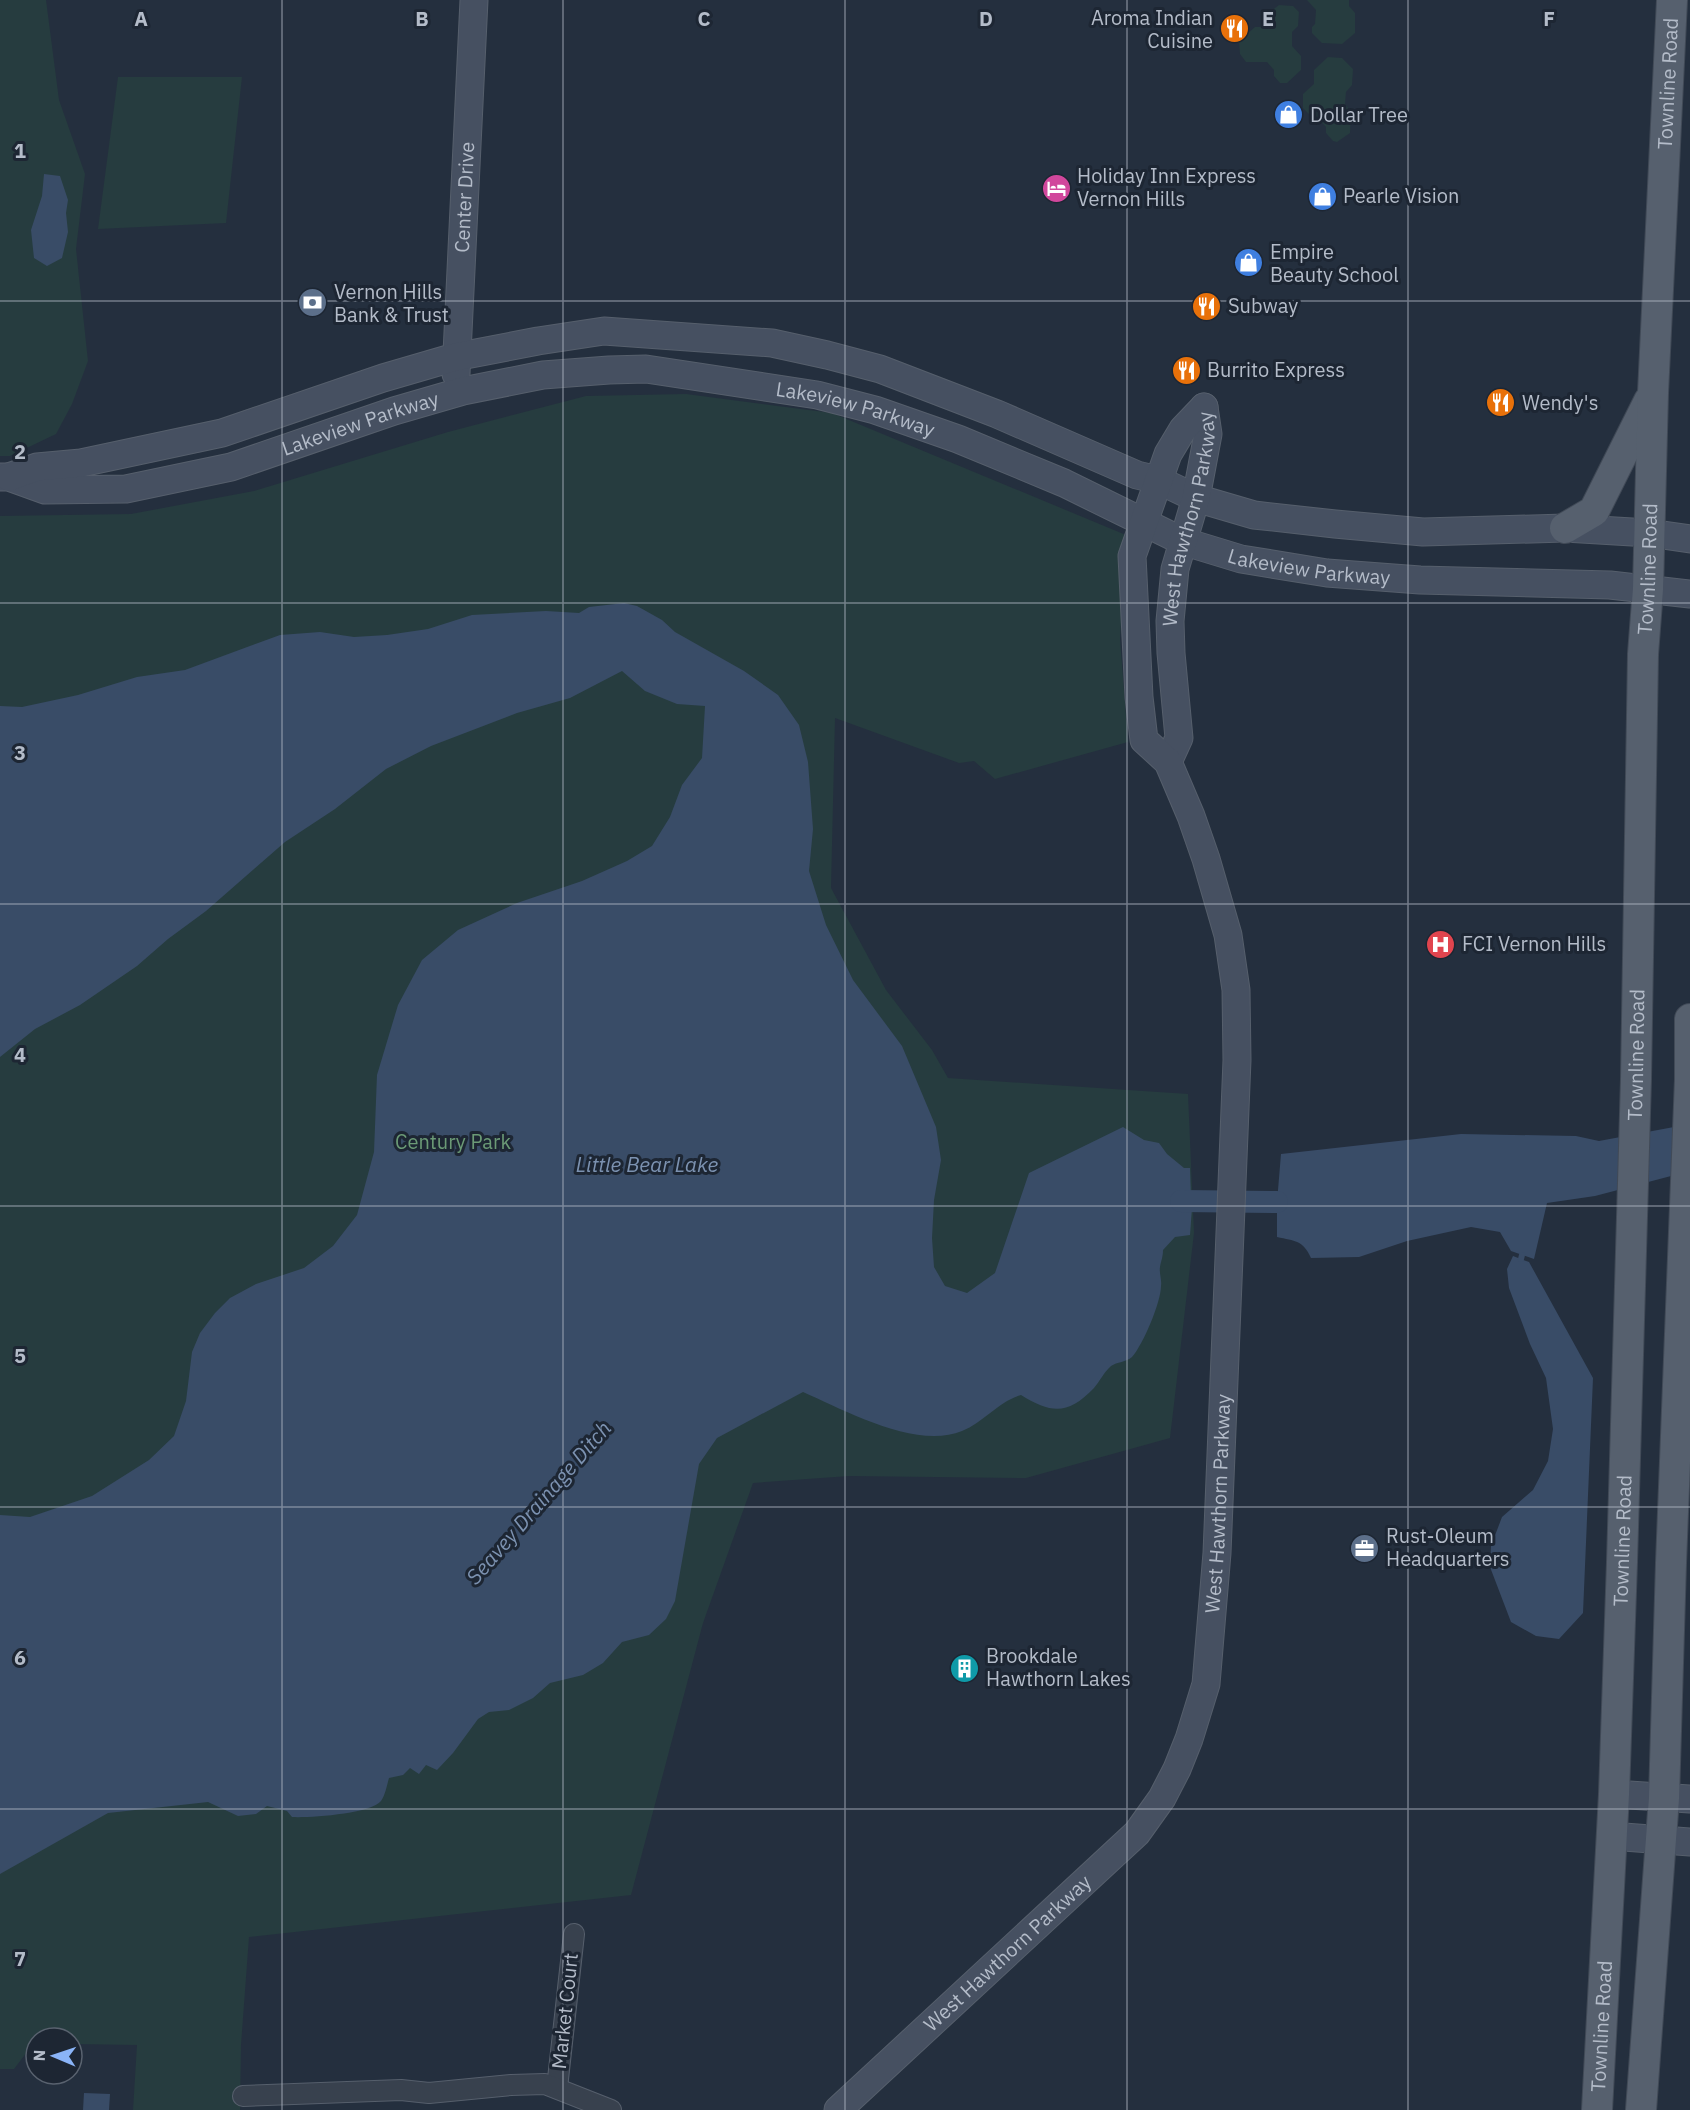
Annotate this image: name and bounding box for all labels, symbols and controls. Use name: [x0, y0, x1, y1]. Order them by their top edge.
place label: Aroma Indian Cuisine: [1091, 4, 1213, 54]
text: A: [134, 5, 148, 32]
text: B: [415, 5, 429, 32]
text: C: [697, 5, 711, 32]
text: D: [979, 5, 993, 32]
text: E: [1262, 5, 1274, 32]
text: F: [1543, 5, 1555, 32]
restaurant icon: Aroma Indian Cuisine: [1218, 13, 1250, 45]
street label: Townline Road: [1651, 17, 1684, 150]
shop icon: Dollar Tree: [1273, 99, 1305, 131]
place label: Dollar Tree: [1310, 101, 1408, 128]
text: 1: [14, 137, 26, 164]
street label: Center Drive: [448, 141, 480, 253]
place label: Holiday Inn Express Vernon Hills: [1077, 162, 1256, 212]
hotel icon: Holiday Inn Express Vernon Hills: [1040, 172, 1072, 204]
shop icon: Pearle Vision: [1306, 180, 1338, 212]
place label: Pearle Vision: [1343, 182, 1459, 209]
place label: Empire Beauty School: [1270, 238, 1399, 288]
shop icon: Empire Beauty School: [1233, 247, 1265, 279]
place label: Vernon Hills Bank & Trust: [334, 278, 449, 328]
bank icon: Vernon Hills Bank & Trust: [297, 287, 329, 319]
restaurant icon: Subway: [1191, 290, 1223, 322]
place label: Subway: [1228, 292, 1298, 319]
restaurant icon: Burrito Express: [1170, 354, 1202, 386]
place label: Burrito Express: [1207, 356, 1345, 383]
street label: Lakeview Parkway: [774, 375, 939, 443]
street label: Lakeview Parkway: [278, 385, 442, 462]
restaurant icon: Wendy's: [1485, 387, 1517, 419]
place label: Wendy's: [1522, 389, 1598, 416]
street label: West Hawthorn Parkway: [1156, 410, 1221, 628]
text: 2: [14, 438, 26, 465]
street label: Townline Road: [1631, 503, 1663, 636]
street label: Lakeview Parkway: [1225, 542, 1391, 591]
text: 3: [14, 739, 26, 766]
hospital icon: FCI Vernon Hills: [1425, 928, 1457, 960]
place label: FCI Vernon Hills: [1462, 930, 1606, 957]
street label: Townline Road: [1621, 989, 1650, 1121]
text: 4: [14, 1041, 26, 1068]
park label: Century Park: [395, 1128, 511, 1155]
water label: Little Bear Lake: [576, 1150, 718, 1178]
text: 5: [14, 1342, 26, 1369]
street label: West Hawthorn Parkway: [1198, 1393, 1236, 1614]
water label: Seavey Drainage Ditch: [459, 1415, 617, 1590]
street label: Townline Road: [1606, 1474, 1638, 1607]
place label: Rust-Oleum Headquarters: [1386, 1522, 1509, 1572]
office icon: Rust-Oleum Headquarters: [1349, 1532, 1381, 1564]
place label: Brookdale Hawthorn Lakes: [986, 1642, 1131, 1692]
text: 6: [14, 1644, 26, 1671]
building icon: Brookdale Hawthorn Lakes: [949, 1652, 981, 1684]
street label: West Hawthorn Parkway: [917, 1868, 1097, 2037]
text: 7: [14, 1945, 26, 1972]
street label: Market Court: [545, 1952, 584, 2070]
street label: Townline Road: [1584, 1960, 1618, 2092]
north arrow: [24, 2026, 84, 2086]
text: N: [29, 2049, 49, 2062]

